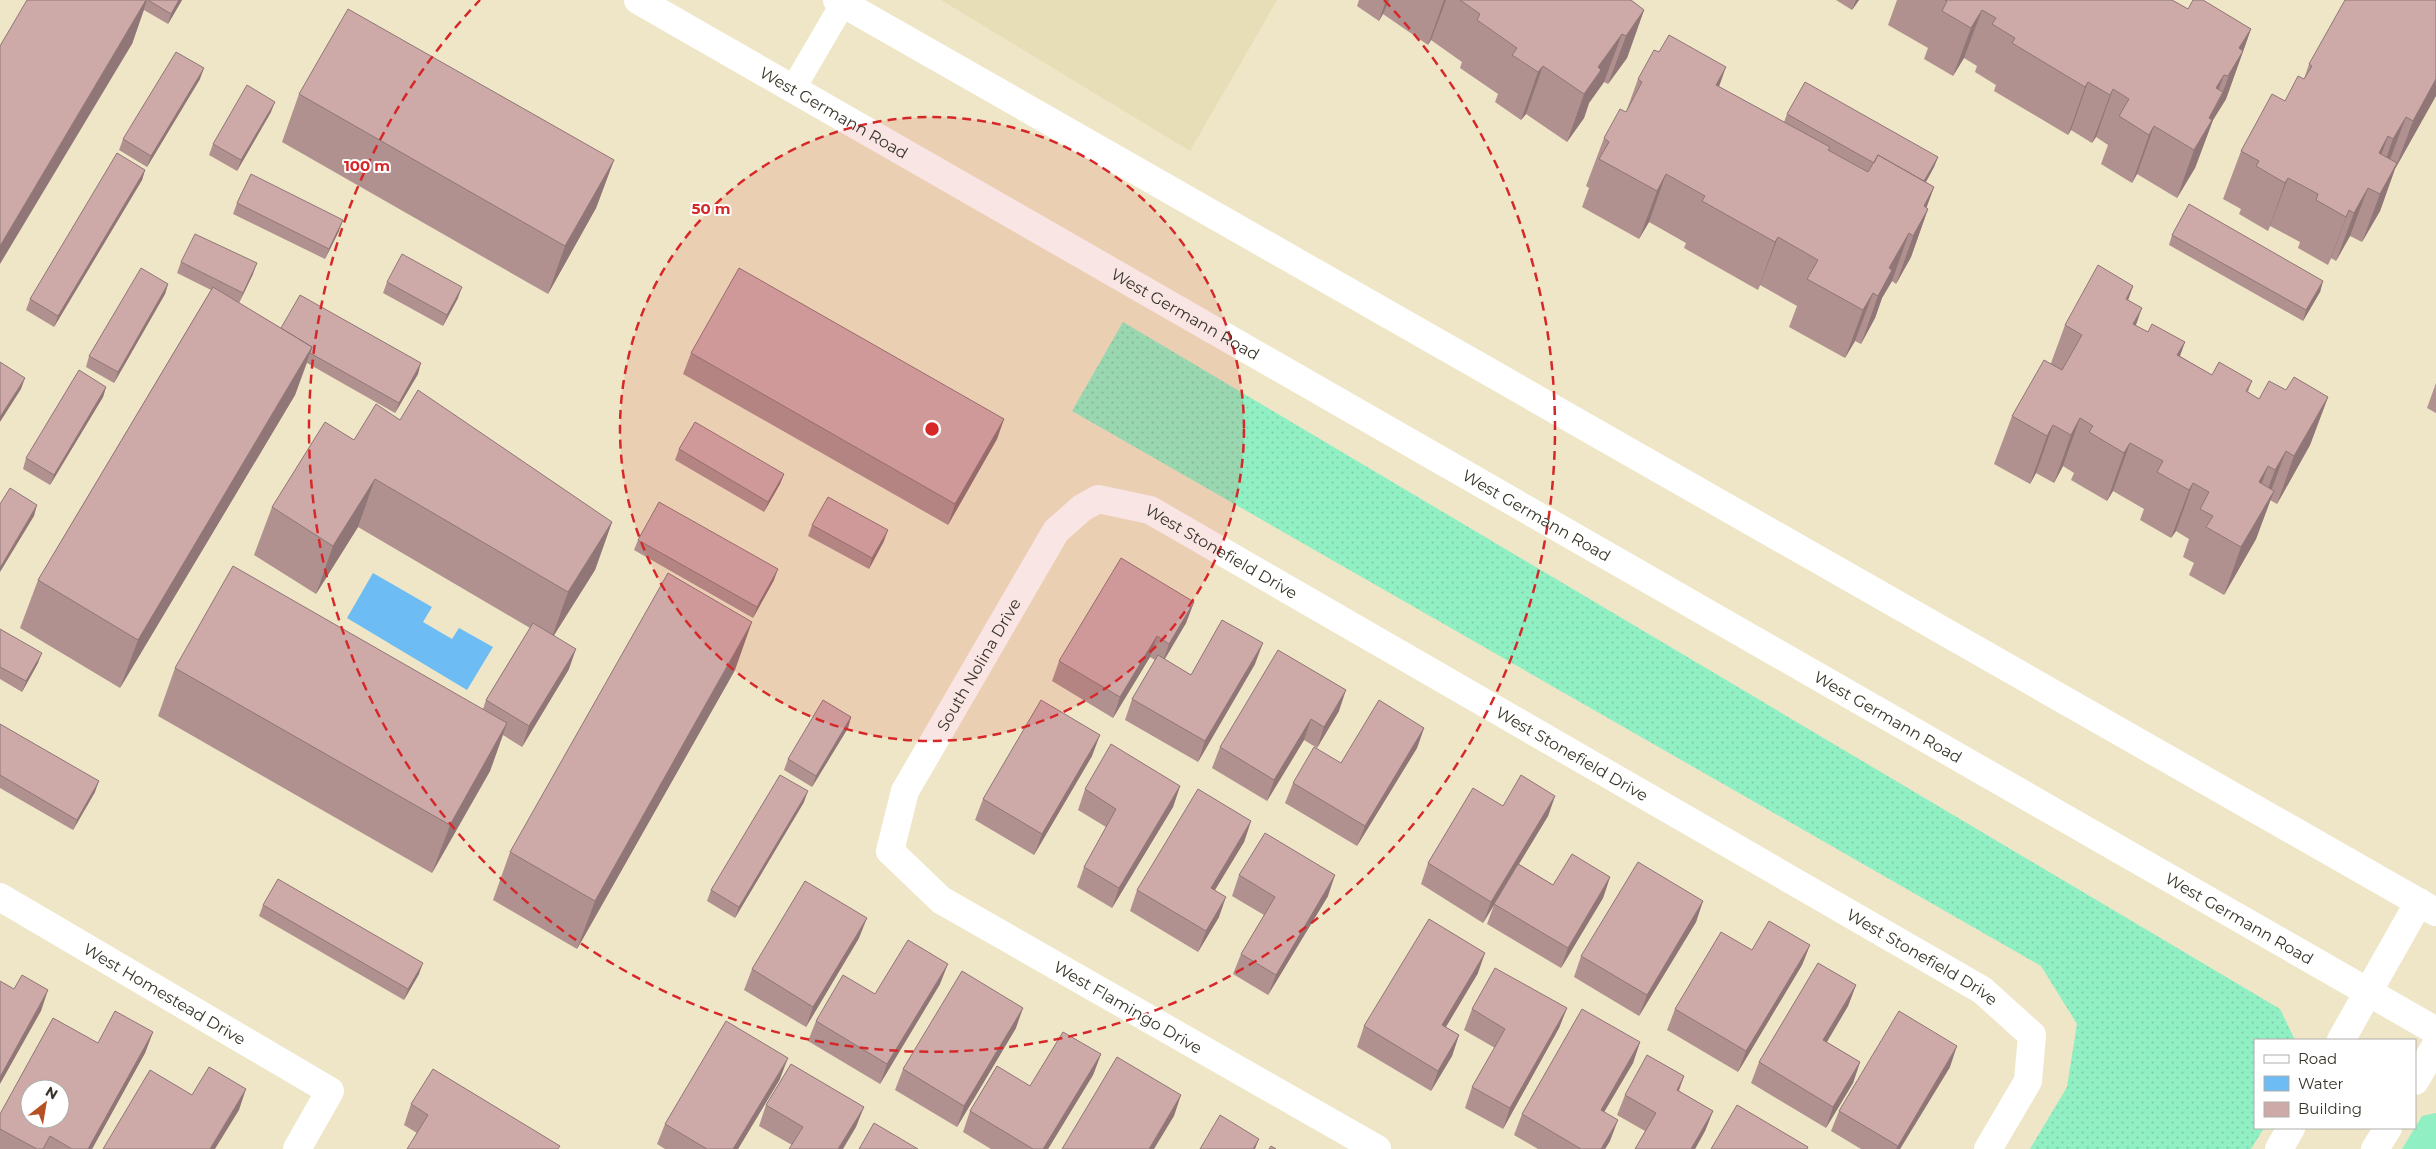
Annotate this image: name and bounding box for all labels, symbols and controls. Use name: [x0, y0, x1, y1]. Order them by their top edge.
street label: West Germann Road: [756, 63, 911, 163]
text: 100 m: [344, 156, 390, 175]
text: 50 m: [691, 199, 731, 218]
street label: West Germann Road: [1108, 264, 1263, 364]
centre of rings: [923, 420, 941, 438]
street label: West Germann Road: [1459, 466, 1614, 566]
street label: West Stonefield Drive: [1142, 500, 1301, 603]
street label: South Nolina Drive: [933, 595, 1025, 734]
street label: West Germann Road: [1810, 667, 1965, 767]
street label: West Stonefield Drive: [1493, 703, 1651, 805]
street label: West Germann Road: [2162, 869, 2317, 969]
street label: West Stonefield Drive: [1843, 905, 2001, 1010]
street label: West Homestead Drive: [80, 939, 249, 1049]
street label: West Flamingo Drive: [1050, 957, 1205, 1058]
legend: [2254, 1039, 2416, 1129]
text: Road: [2298, 1049, 2337, 1068]
text: Water: [2298, 1074, 2344, 1093]
north arrow: [20, 1079, 70, 1129]
text: N: [42, 1082, 61, 1103]
text: Building: [2298, 1099, 2362, 1118]

